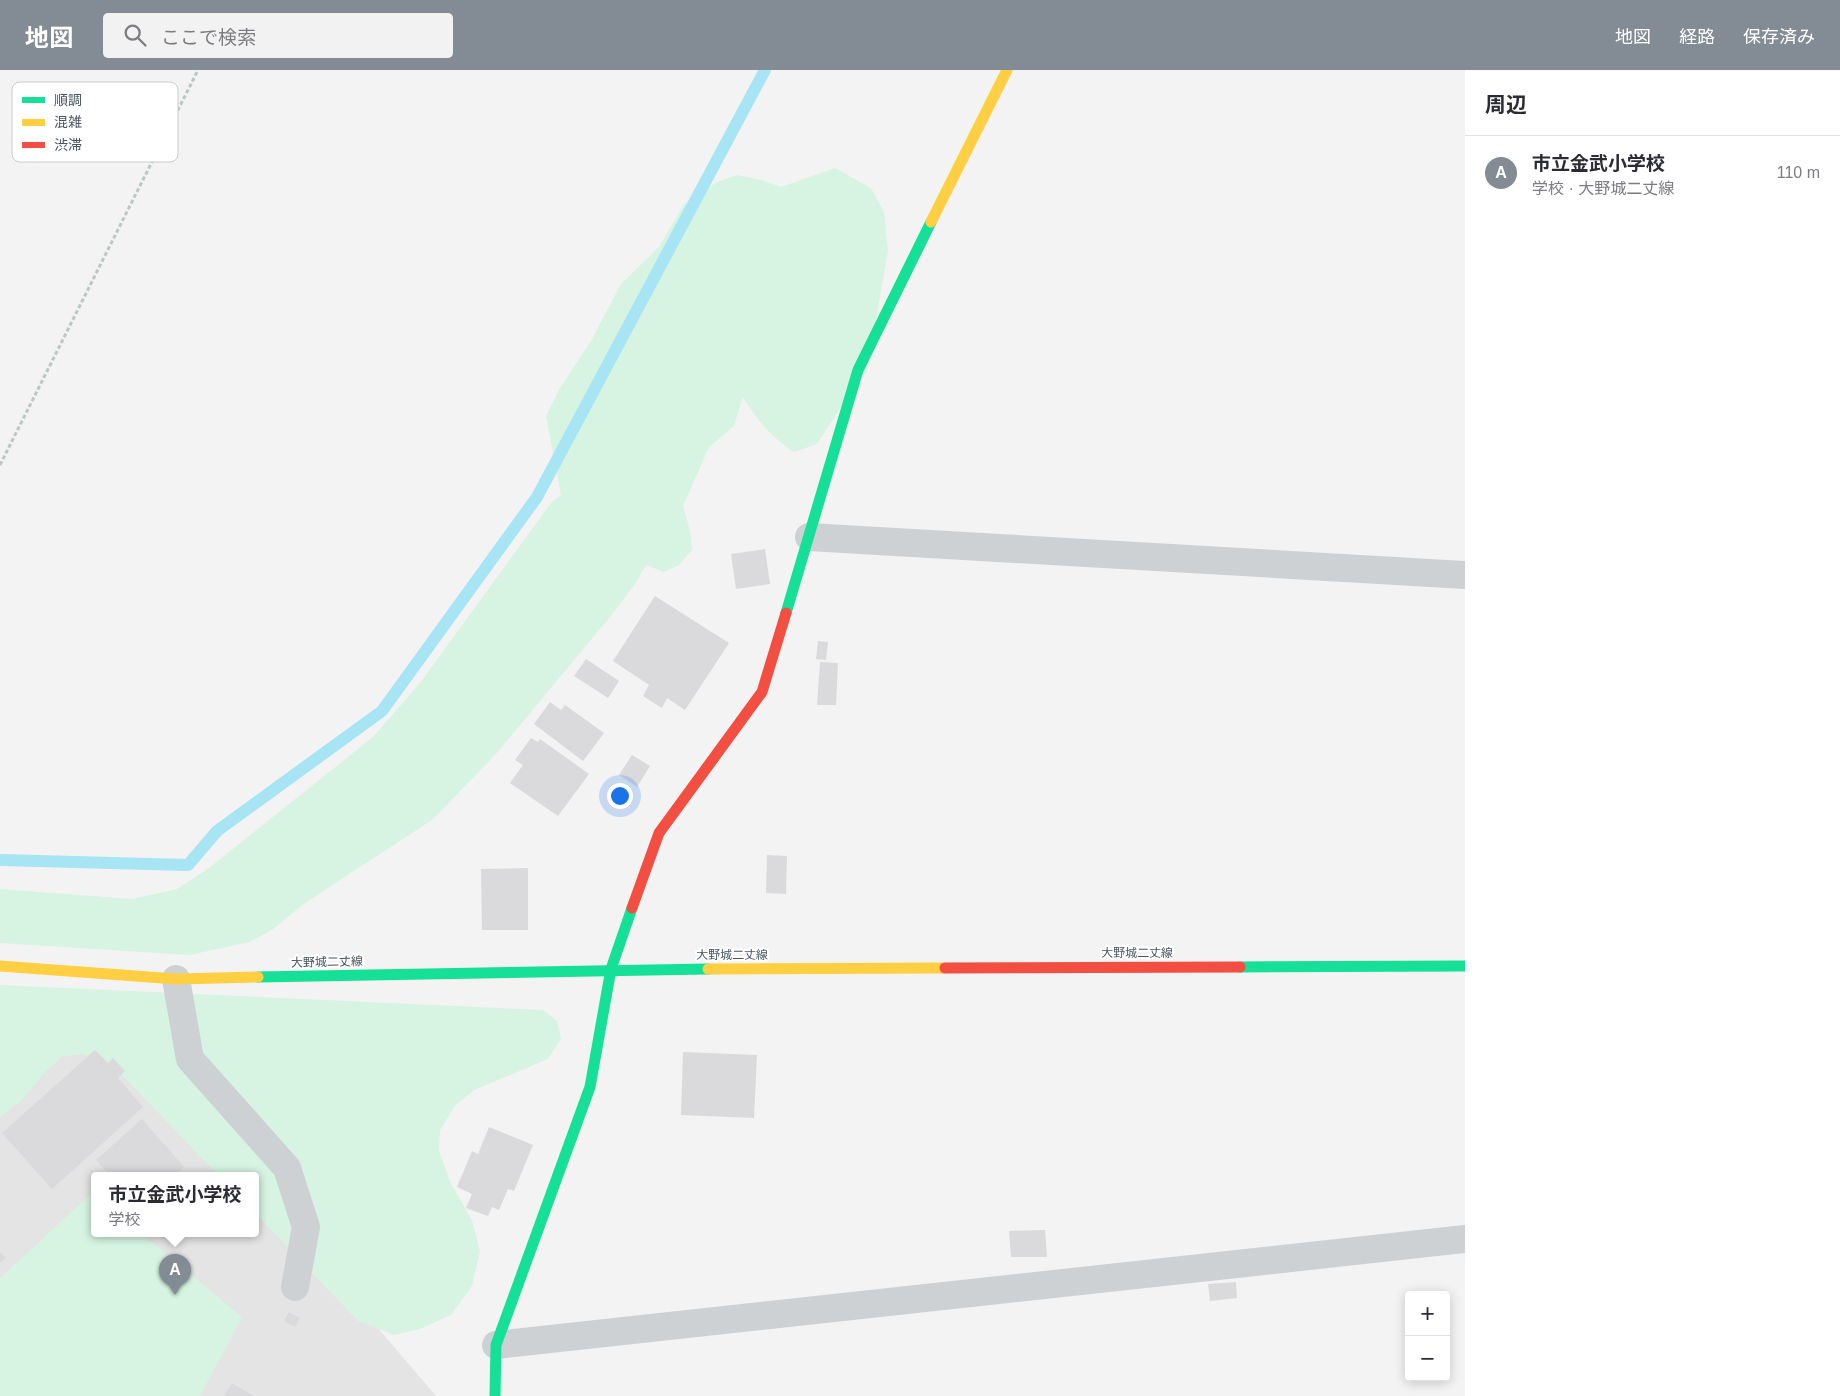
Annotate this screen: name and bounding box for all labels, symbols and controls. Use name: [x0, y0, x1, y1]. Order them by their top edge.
search box: [103, 13, 453, 58]
icon: search: [121, 21, 149, 49]
text: 地図: [25, 24, 73, 51]
text: ここで検索: [161, 27, 256, 48]
text: 地図: [1615, 27, 1651, 47]
text: 経路: [1679, 27, 1715, 47]
text: 保存済み: [1743, 27, 1815, 47]
legend: [12, 82, 178, 162]
text: 順調: [54, 92, 82, 108]
text: 周辺: [1485, 93, 1527, 116]
text: 混雑: [54, 114, 82, 130]
text: 渋滞: [54, 137, 82, 153]
text: 市立金武小学校: [1532, 153, 1665, 174]
text: A: [1495, 164, 1507, 181]
text: 110 m: [1777, 164, 1820, 181]
text: 学校 · 大野城二丈線: [1532, 180, 1674, 197]
your location: [607, 783, 633, 809]
street label: 大野城二丈線: [1101, 946, 1173, 960]
street label: 大野城二丈線: [696, 948, 768, 962]
street label: 大野城二丈線: [291, 954, 363, 970]
popup: [91, 1172, 259, 1237]
text: 市立金武小学校: [108, 1184, 242, 1205]
text: 学校: [108, 1211, 141, 1228]
pin: A: [159, 1254, 191, 1295]
map controls: [1405, 1291, 1450, 1381]
button: +: [1405, 1291, 1450, 1336]
button: −: [1405, 1336, 1450, 1381]

